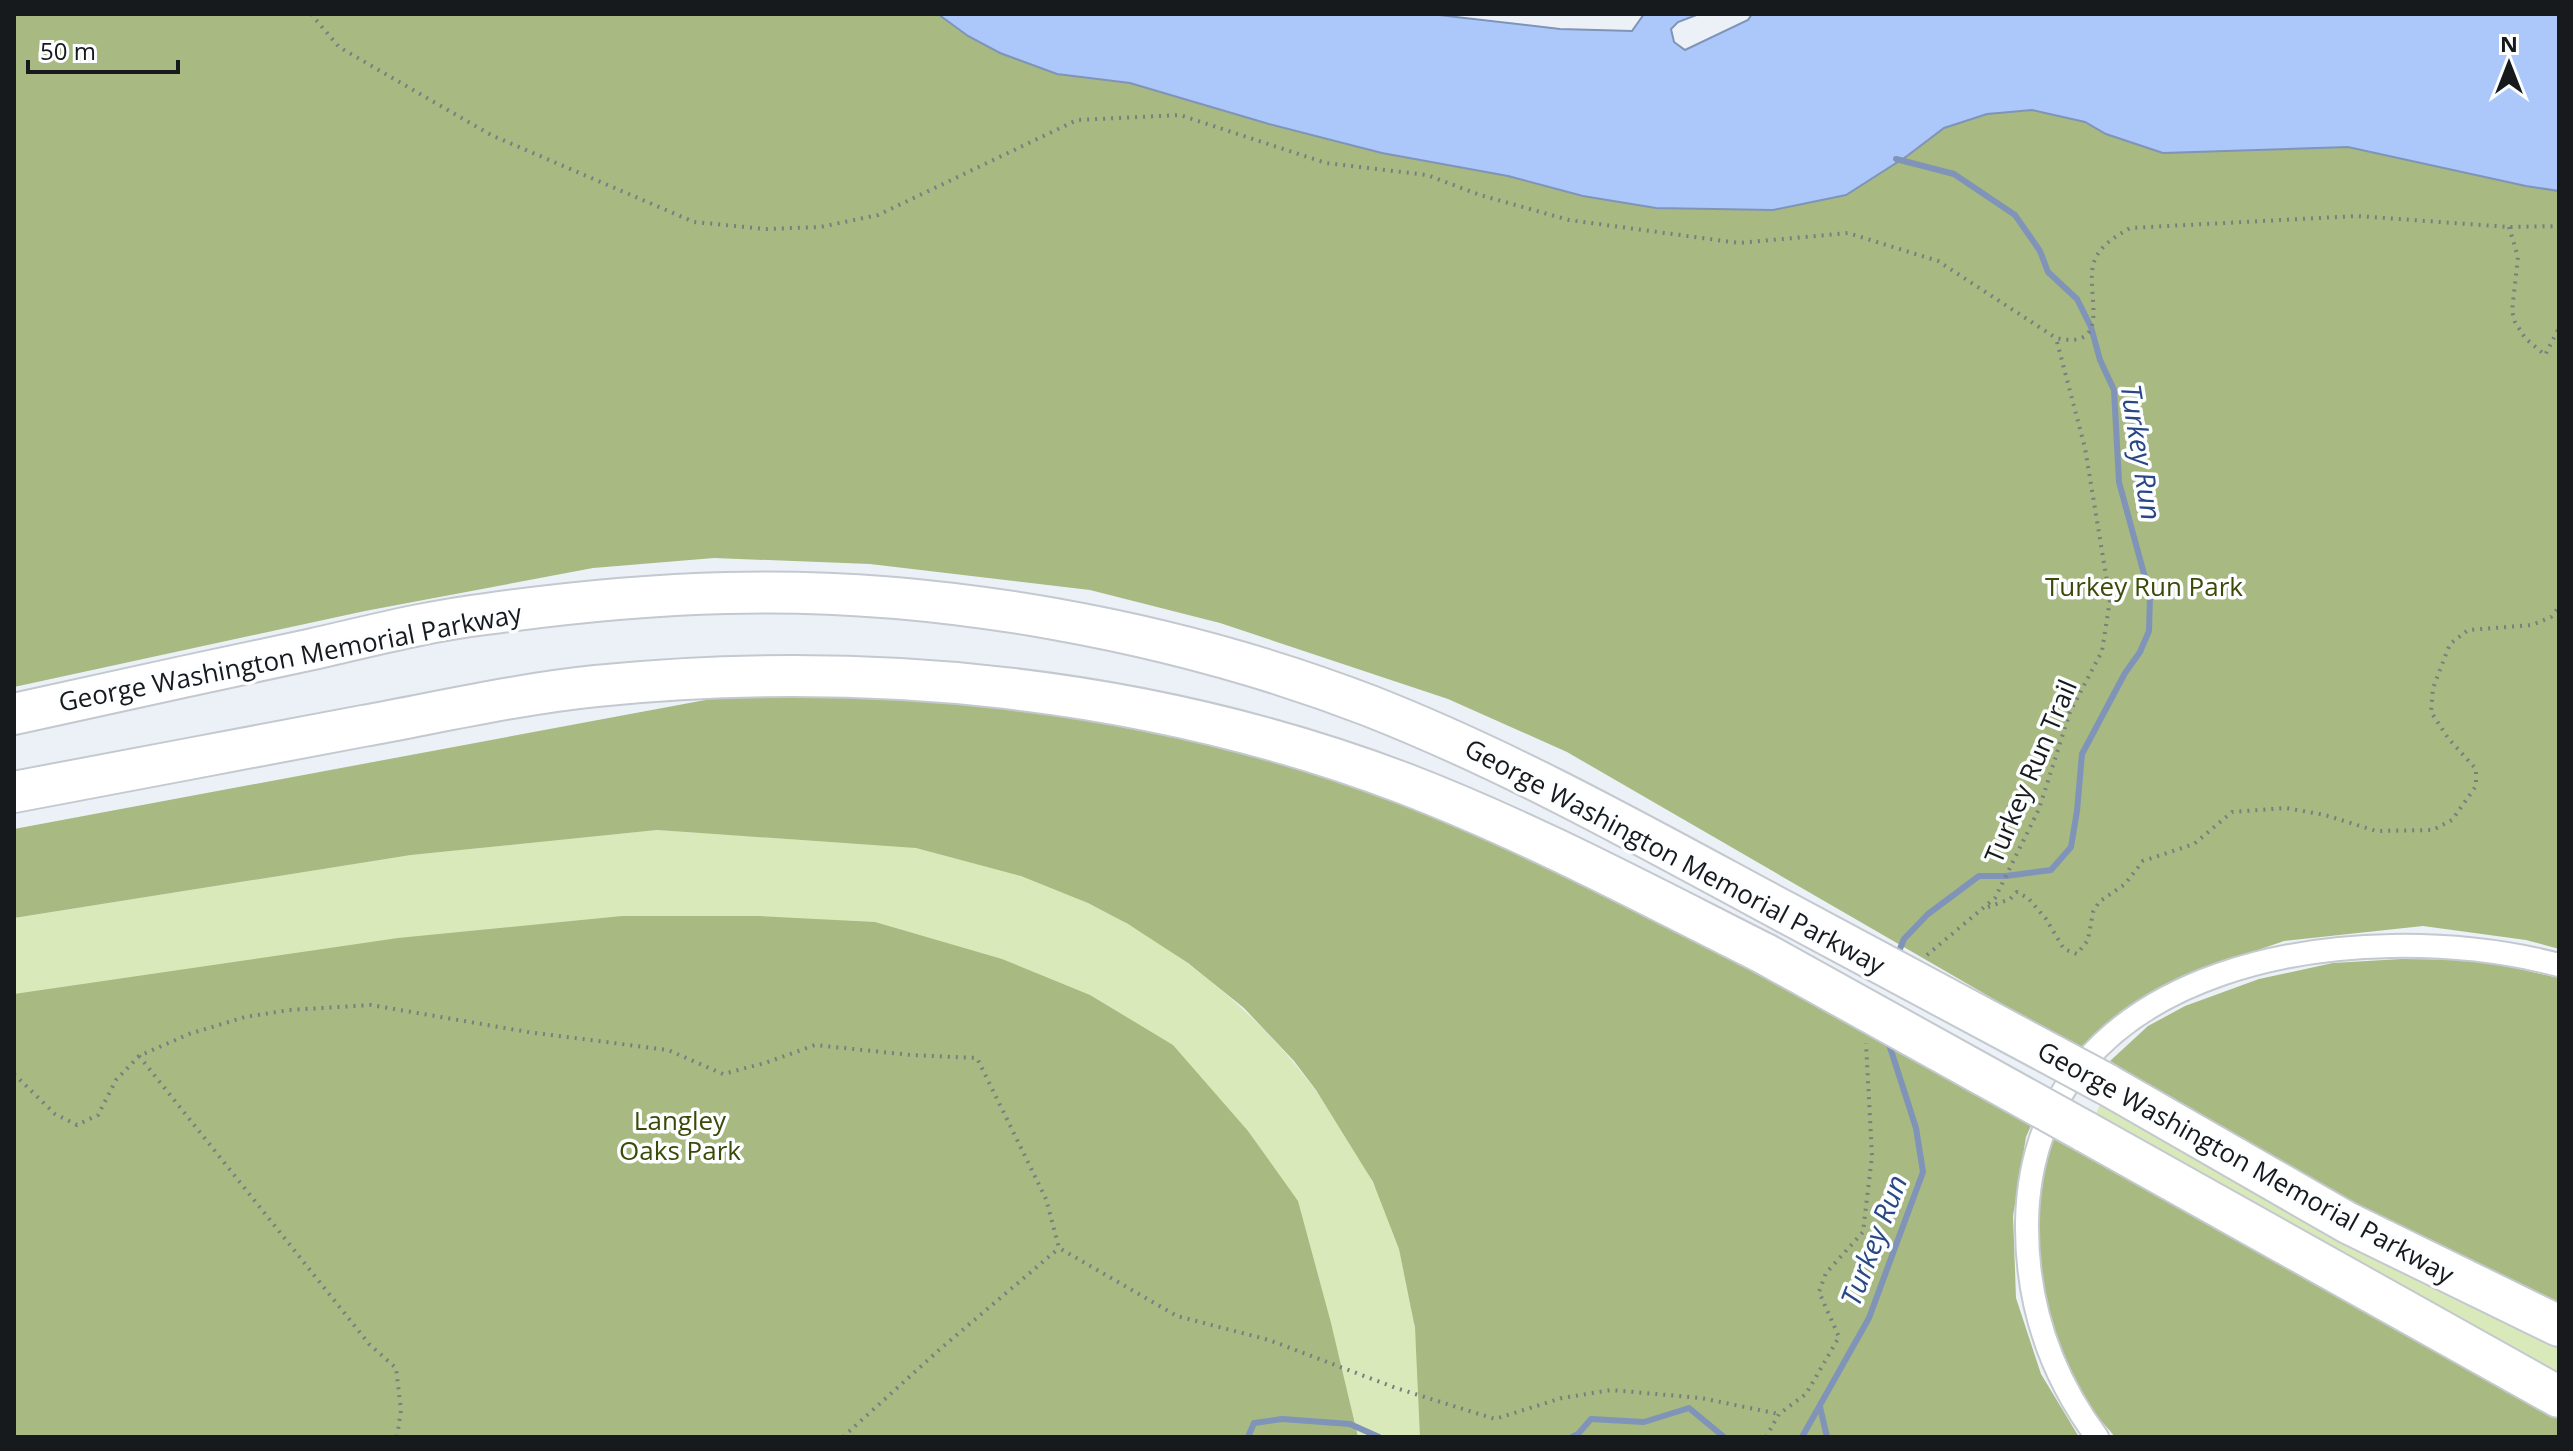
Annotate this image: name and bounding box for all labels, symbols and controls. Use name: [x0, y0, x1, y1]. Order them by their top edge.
scale bar: [28, 24, 178, 74]
north arrow: [2469, 24, 2549, 104]
text: N: [2500, 28, 2518, 58]
text: 50 m: [40, 34, 96, 67]
water label: Turkey Run: [2112, 381, 2172, 523]
park label: Turkey Run Park: [2045, 568, 2243, 604]
street label: George Washington Memorial Parkway: [55, 594, 526, 720]
street label: Turkey Run Trail: [1975, 674, 2085, 868]
street label: George Washington Memorial Parkway: [1459, 730, 1892, 983]
street label: George Washington Memorial Parkway: [2031, 1032, 2462, 1292]
park label: Langley Oaks Park: [619, 1102, 741, 1168]
water label: Turkey Run: [1831, 1169, 1915, 1311]

